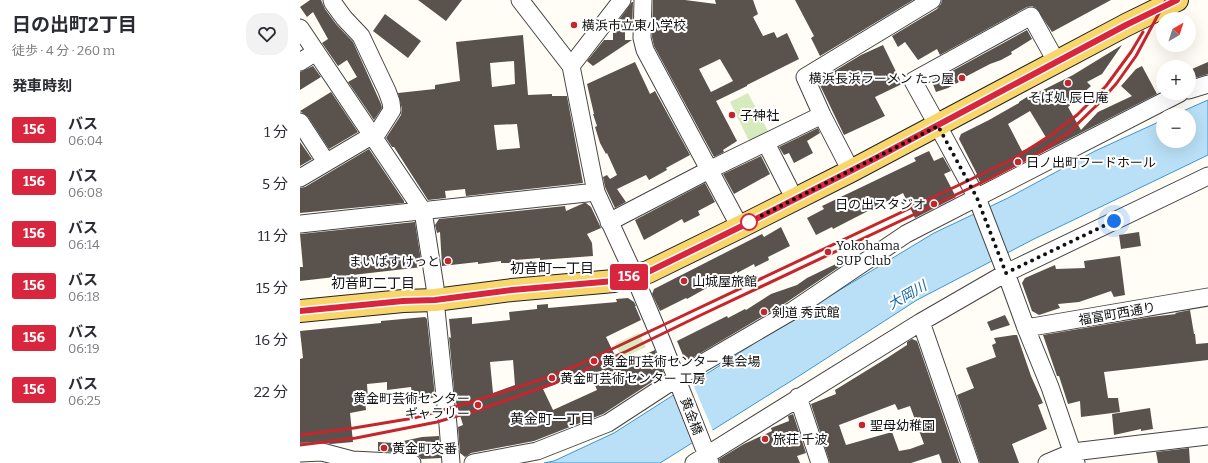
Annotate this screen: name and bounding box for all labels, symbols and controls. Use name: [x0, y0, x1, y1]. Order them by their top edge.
north arrow: [1156, 12, 1196, 52]
map controls: [1156, 12, 1196, 148]
text: 日の出町2丁目: [12, 13, 137, 36]
button: heart: [246, 13, 288, 55]
place label: 横浜市立東小学校: [582, 18, 686, 33]
marker: 横浜市立東小学校: [569, 20, 579, 30]
text: 徒歩 · 4 分 · 260 m: [12, 43, 115, 58]
button: +: [1156, 60, 1196, 100]
place label: 横浜長浜ラーメン たつ屋: [809, 71, 954, 86]
marker: 横浜長浜ラーメン たつ屋: [957, 73, 967, 83]
text: 発車時刻: [12, 77, 72, 95]
marker: そば処 辰巳庵: [1063, 78, 1073, 88]
place label: そば処 辰巳庵: [1028, 90, 1108, 105]
place label: 子神社: [740, 108, 779, 123]
button: −: [1156, 108, 1196, 148]
marker: 子神社: [727, 110, 737, 120]
text: バス: [68, 115, 98, 133]
text: 156: [23, 121, 45, 138]
text: 1 分: [264, 123, 288, 141]
text: 06:04: [68, 133, 103, 148]
place label: 日ノ出町フードホール: [1026, 155, 1156, 170]
marker: 日ノ出町フードホール: [1013, 157, 1023, 167]
text: バス: [68, 167, 98, 185]
text: 156: [23, 173, 45, 190]
text: 5 分: [262, 175, 288, 193]
text: 06:08: [68, 185, 103, 200]
place label: 日の出スタジオ: [835, 197, 926, 212]
marker: 日の出スタジオ: [929, 199, 939, 209]
your location: [1104, 211, 1124, 231]
unlabelled marker: [740, 213, 758, 231]
text: バス: [68, 219, 98, 237]
text: 156: [23, 225, 45, 242]
text: 11 分: [258, 227, 288, 245]
text: 06:14: [68, 237, 100, 252]
place label: Yokohama SUP Club: [836, 238, 900, 268]
marker: Yokohama SUP Club: [823, 247, 833, 257]
place label: まいばすけっと: [349, 254, 440, 269]
marker: まいばすけっと: [443, 256, 453, 266]
district label: 初音町一丁目: [510, 260, 594, 277]
line badge: 156: [606, 264, 652, 290]
text: 156: [618, 268, 640, 285]
text: バス: [68, 271, 98, 289]
place label: 山城屋旅館: [692, 274, 757, 289]
district label: 初音町二丁目: [331, 275, 415, 292]
marker: 山城屋旅館: [679, 276, 689, 286]
text: 156: [23, 277, 45, 294]
water label: 大岡川: [885, 277, 931, 313]
text: 15 分: [256, 279, 288, 297]
text: 06:18: [68, 289, 100, 304]
street label: 福富町西通り: [1077, 299, 1157, 328]
place label: 剣道 秀武館: [772, 305, 840, 320]
marker: 剣道 秀武館: [759, 307, 769, 317]
text: バス: [68, 323, 98, 341]
text: 156: [23, 329, 45, 346]
text: 16 分: [255, 331, 288, 349]
text: 06:19: [68, 341, 100, 356]
place label: 黄金町芸術センター 集会場: [602, 354, 761, 369]
marker: 黄金町芸術センター 集会場: [589, 356, 599, 366]
place label: 黄金町芸術センター 工房: [560, 371, 706, 386]
marker: 黄金町芸術センター 工房: [547, 373, 557, 383]
text: バス: [68, 375, 98, 393]
text: 156: [23, 381, 45, 398]
text: 22 分: [254, 383, 288, 401]
place label: 黄金町芸術センター ギャラリー: [353, 391, 470, 421]
text: 06:25: [68, 393, 101, 408]
street label: 黄金橋: [678, 395, 706, 437]
marker: 黄金町芸術センター ギャラリー: [473, 400, 483, 410]
district label: 黄金町一丁目: [510, 411, 594, 428]
place label: 聖母幼稚園: [870, 418, 935, 433]
marker: 聖母幼稚園: [857, 420, 867, 430]
place label: 旅荘 千波: [773, 432, 828, 447]
marker: 旅荘 千波: [760, 434, 770, 444]
place label: 黄金町交番: [392, 441, 457, 456]
marker: 黄金町交番: [379, 443, 389, 453]

